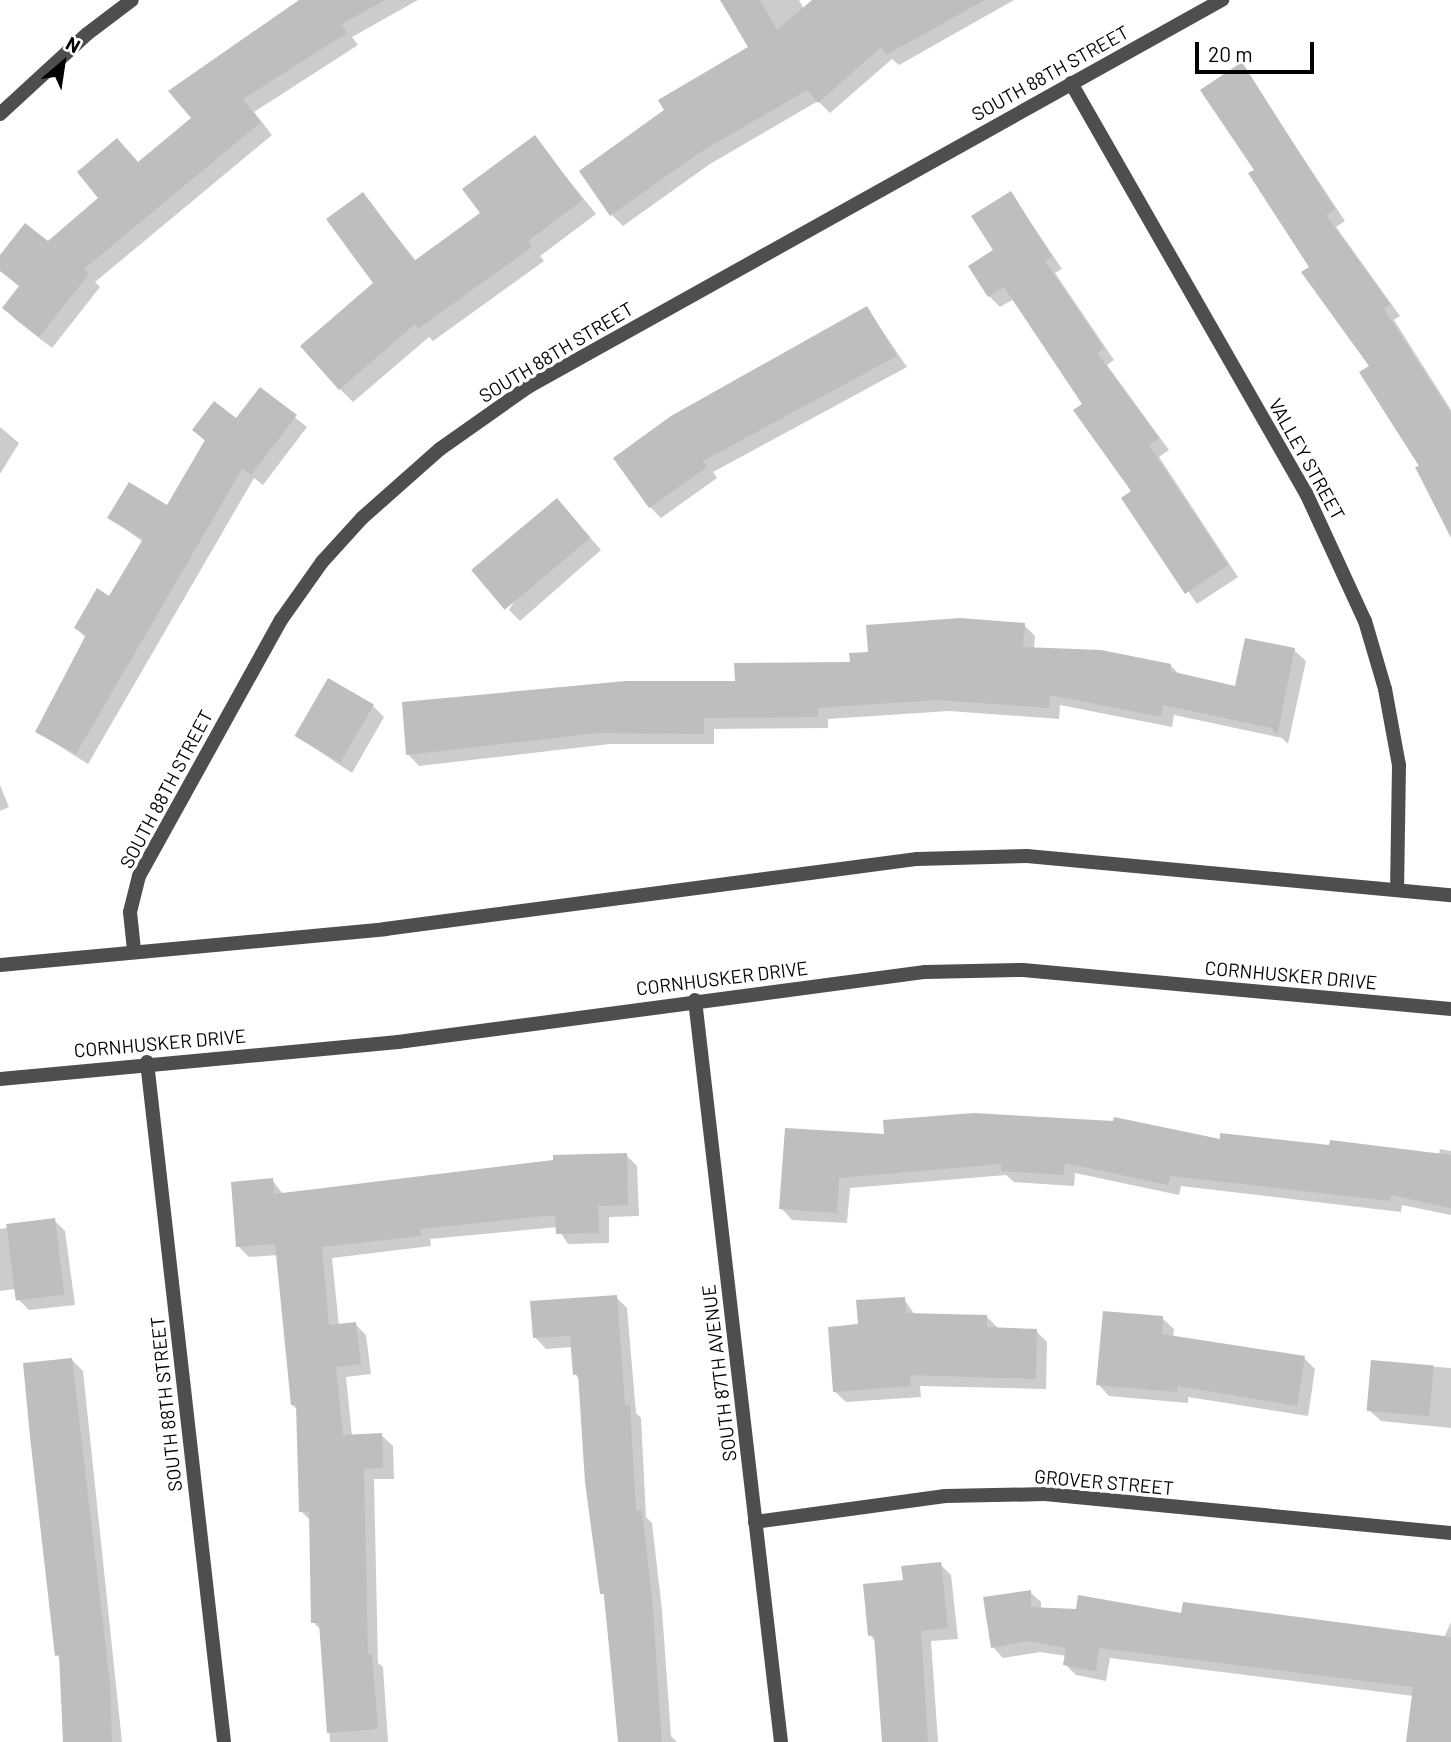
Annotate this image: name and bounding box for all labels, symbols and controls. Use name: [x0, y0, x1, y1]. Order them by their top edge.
street label: SOUTH 88TH STREET: [967, 20, 1133, 126]
north arrow: [28, 28, 98, 98]
scale bar: [1199, 28, 1318, 72]
text: N: [62, 31, 85, 57]
text: 20 m: [1208, 41, 1253, 66]
street label: SOUTH 88TH STREET: [475, 297, 637, 407]
street label: VALLEY STREET: [1264, 394, 1350, 524]
street label: SOUTH 88TH STREET: [115, 706, 217, 872]
street label: CORNHUSKER DRIVE: [635, 956, 809, 1000]
street label: CORNHUSKER DRIVE: [1204, 956, 1378, 994]
street label: CORNHUSKER DRIVE: [73, 1024, 247, 1062]
street label: SOUTH 87TH AVENUE: [697, 1283, 741, 1463]
street label: SOUTH 88TH STREET: [145, 1315, 187, 1493]
street label: GROVER STREET: [1033, 1465, 1175, 1499]

